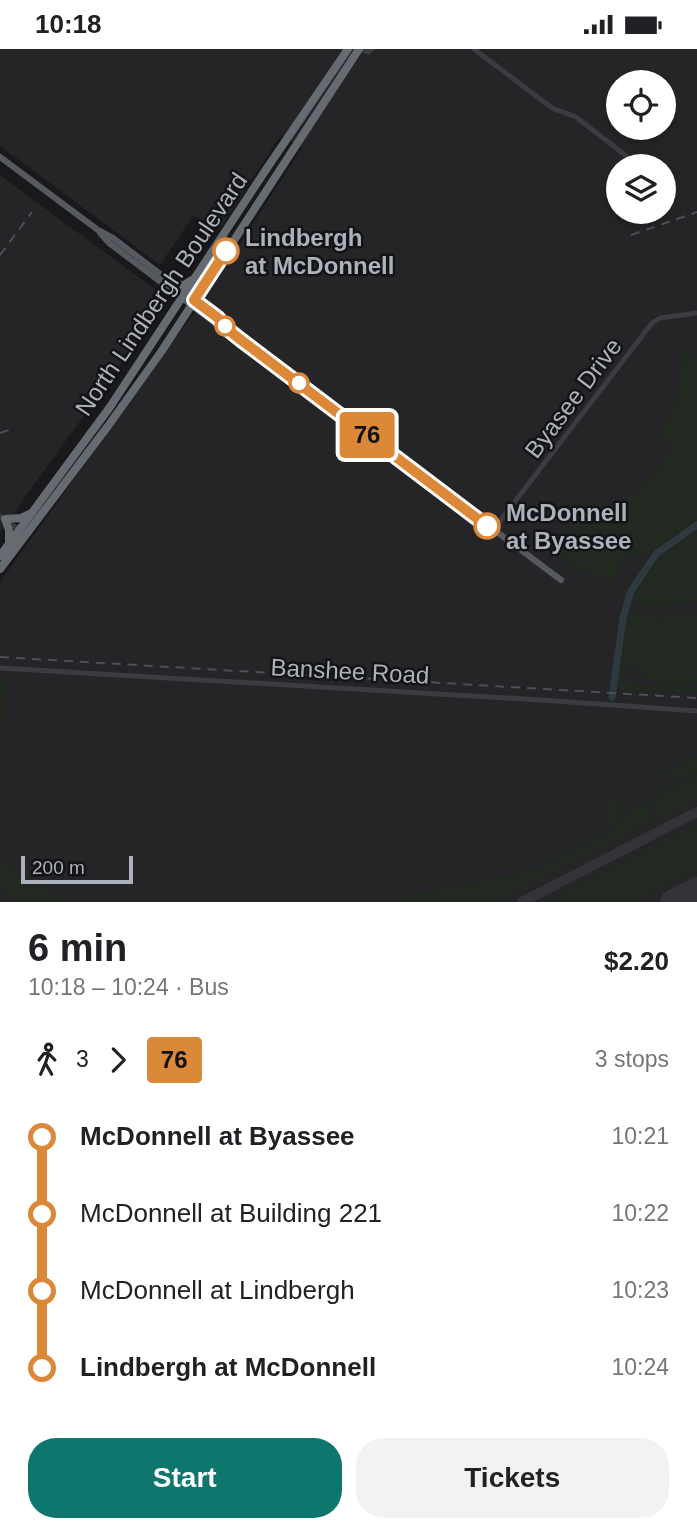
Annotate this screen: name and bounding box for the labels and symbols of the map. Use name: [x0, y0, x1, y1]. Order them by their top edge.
street label: North Lindbergh Boulevard: [70, 168, 252, 420]
place label: Lindbergh at McDonnell: [245, 224, 394, 279]
marker: Lindbergh at McDonnell: [213, 238, 239, 264]
unlabelled marker: [215, 316, 235, 336]
street label: Byasee Drive: [519, 333, 627, 463]
unlabelled marker: [289, 373, 309, 393]
line badge: 76: [336, 412, 398, 458]
place label: McDonnell at Byassee: [506, 499, 631, 554]
marker: McDonnell at Byassee: [474, 513, 500, 539]
street label: Banshee Road: [270, 653, 430, 689]
scale bar: [21, 853, 133, 885]

